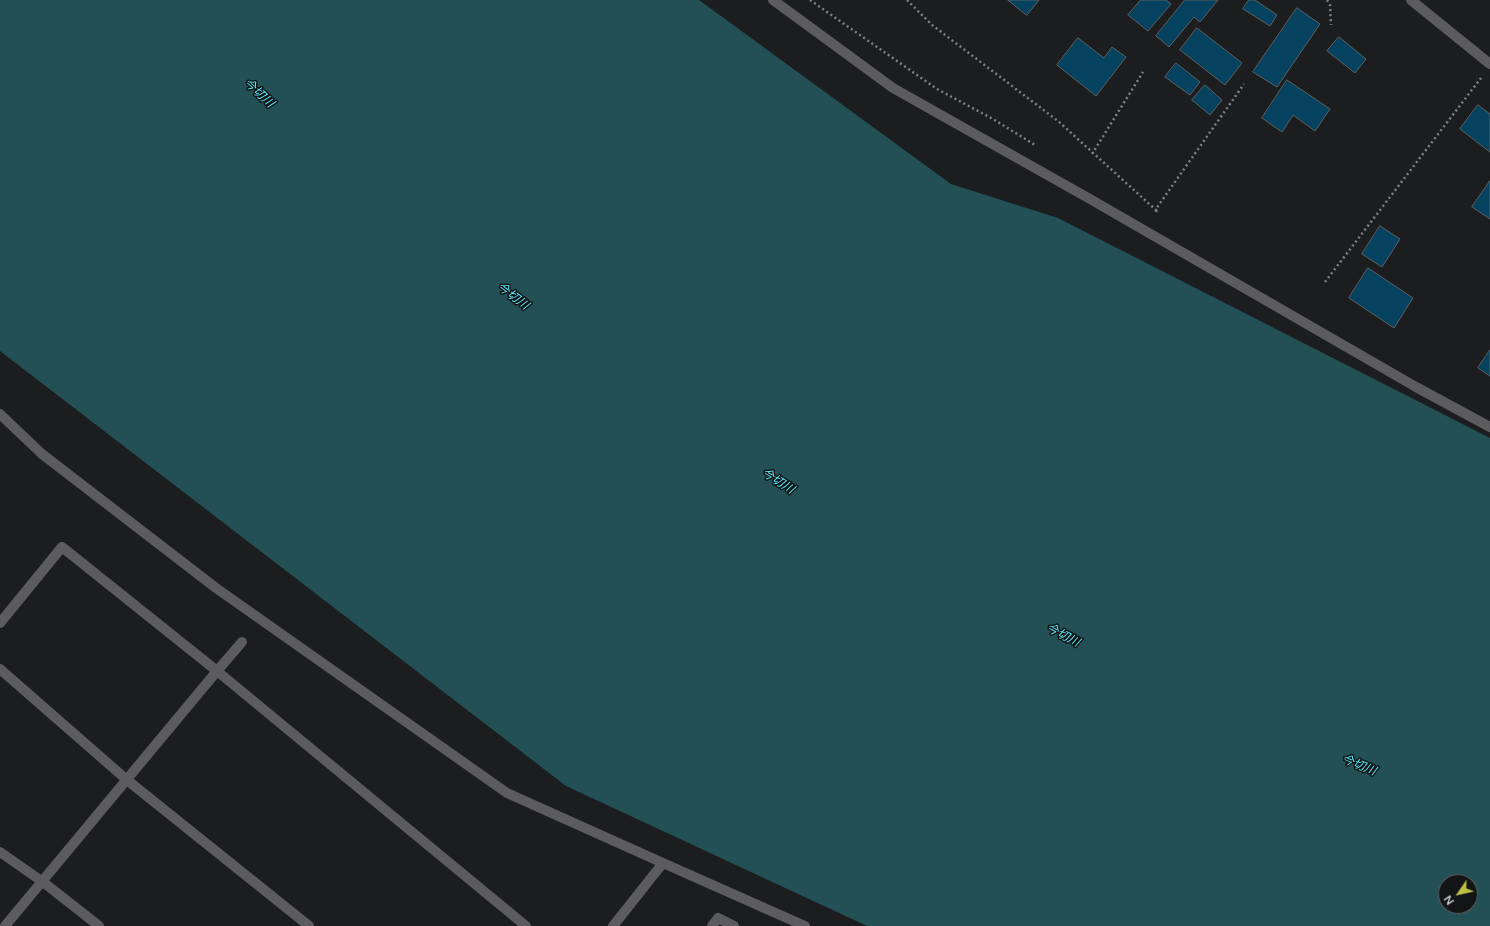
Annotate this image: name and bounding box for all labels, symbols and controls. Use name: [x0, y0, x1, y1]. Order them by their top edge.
water label: 今切川: [241, 76, 277, 110]
water label: 今切川: [494, 279, 532, 313]
water label: 今切川: [759, 465, 797, 497]
water label: 今切川: [1044, 620, 1082, 650]
water label: 今切川: [1340, 752, 1378, 778]
north arrow: [1438, 874, 1478, 914]
text: N: [1441, 893, 1456, 908]

